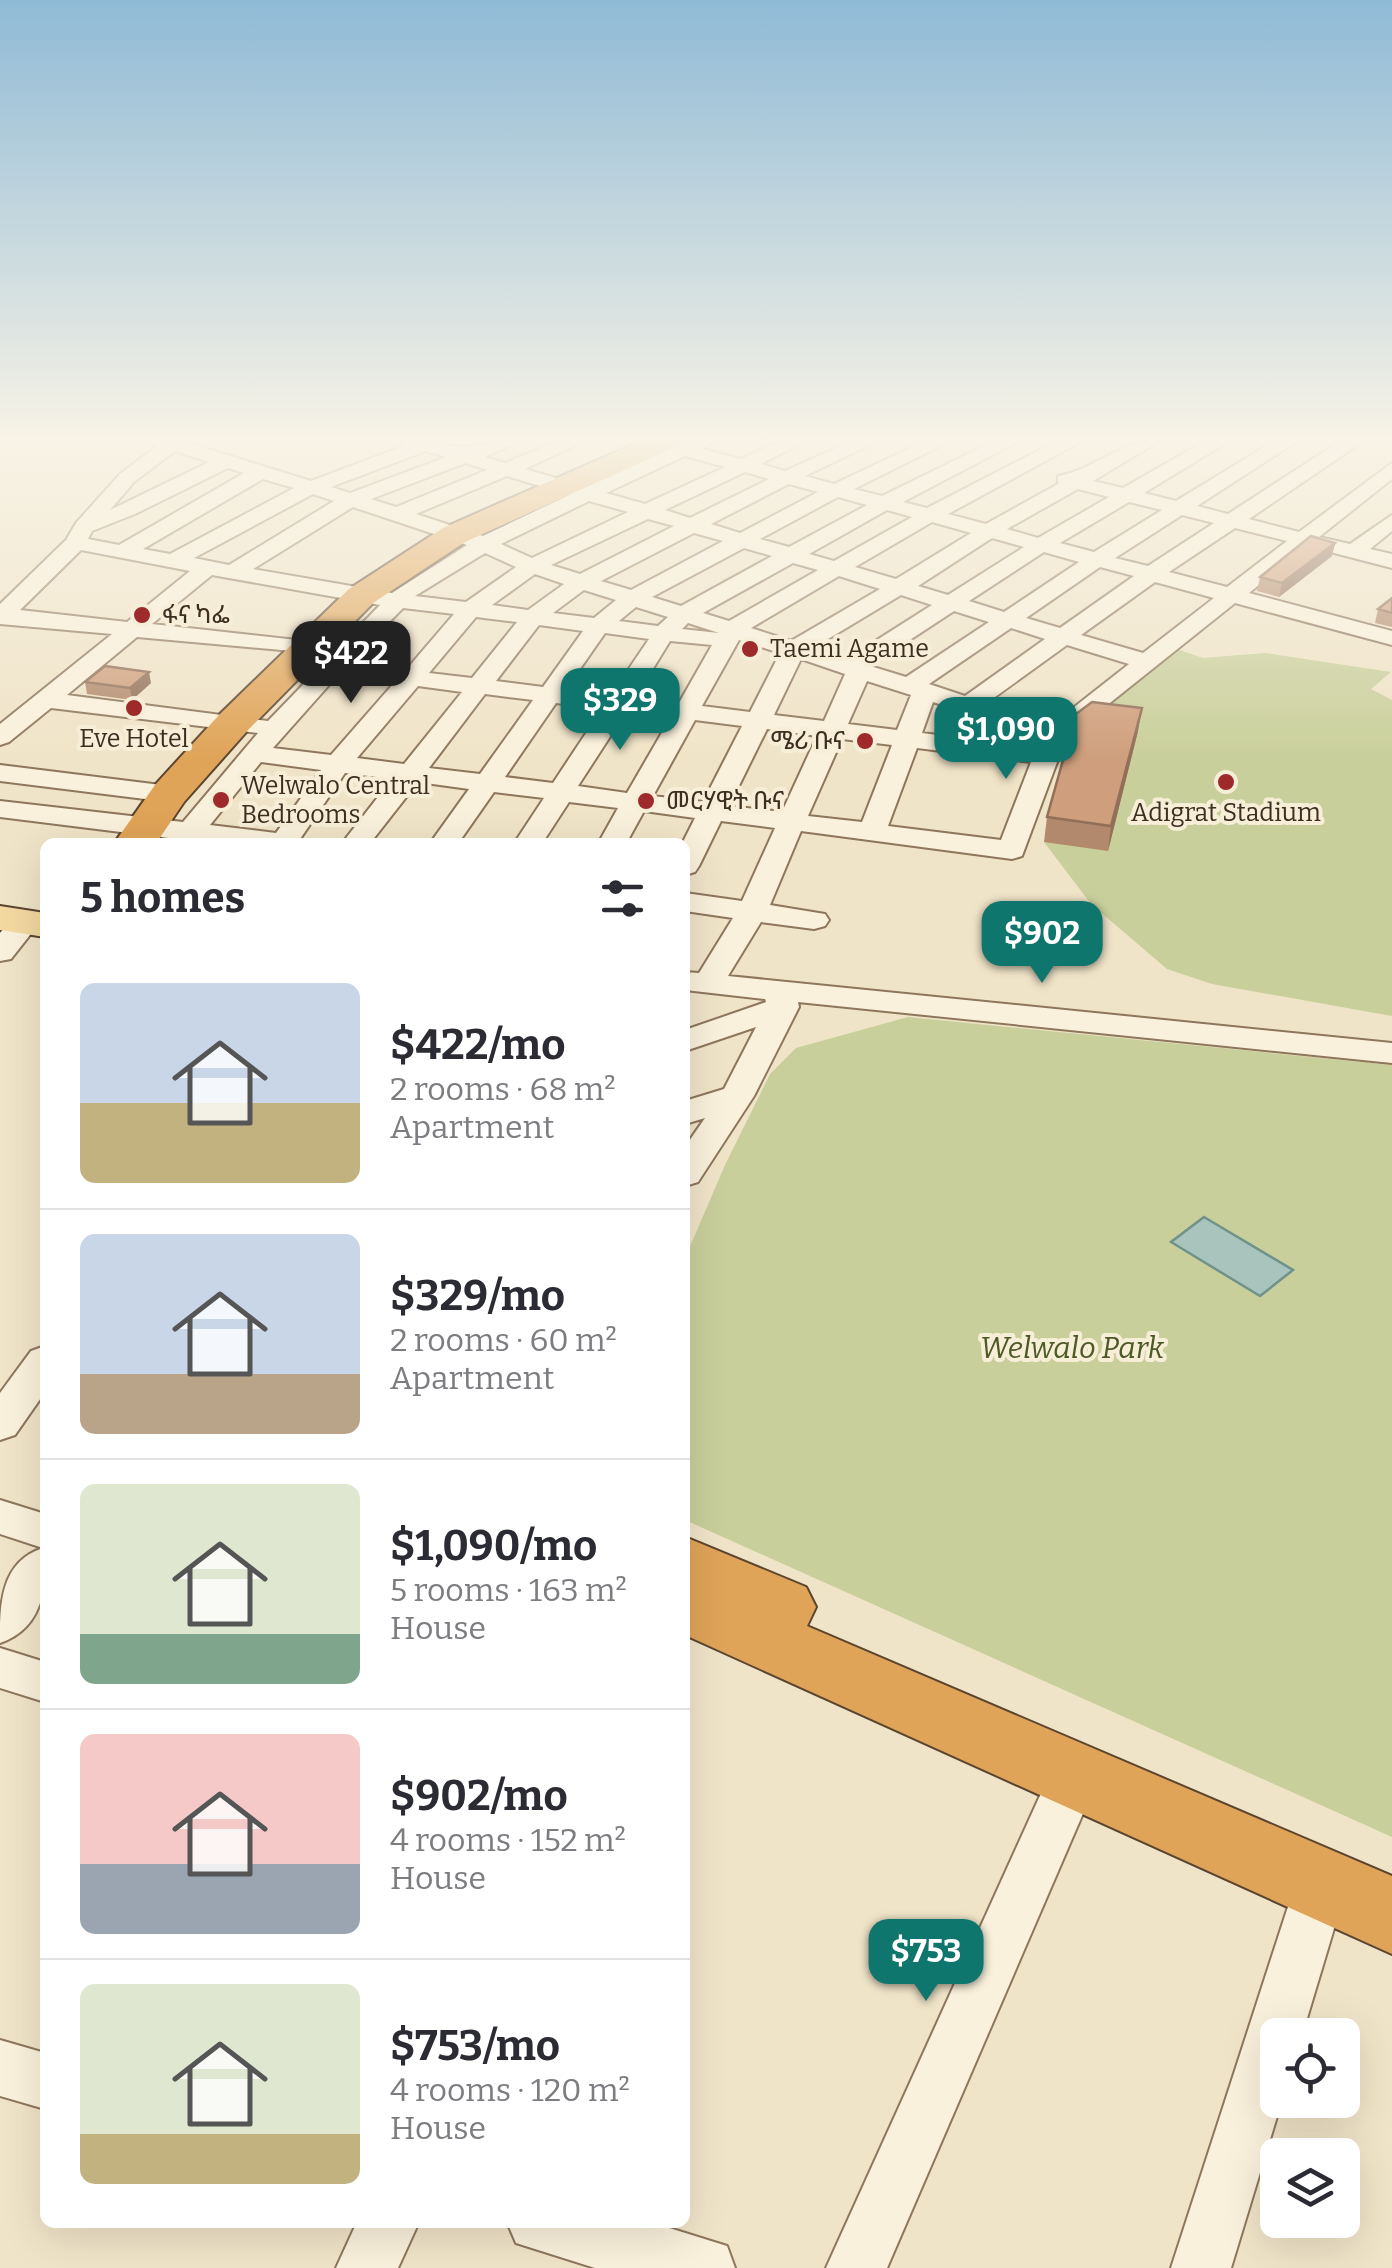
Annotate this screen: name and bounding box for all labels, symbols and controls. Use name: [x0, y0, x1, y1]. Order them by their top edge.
place label: ፋና ካፌ: [162, 600, 230, 630]
marker: ፋና ካፌ: [131, 604, 153, 626]
pin: $422: [292, 621, 410, 706]
text: $422: [314, 634, 388, 672]
place label: Taemi Agame: [770, 634, 929, 664]
marker: Taemi Agame: [739, 638, 761, 660]
pin: $329: [561, 668, 679, 753]
text: $329: [583, 681, 657, 719]
marker: Eve Hotel: [123, 697, 145, 719]
pin: $1,090: [925, 697, 1087, 782]
text: $1,090: [956, 710, 1056, 748]
place label: Eve Hotel: [79, 724, 189, 754]
place label: ሜሪ ቡና: [770, 726, 845, 756]
marker: ሜሪ ቡና: [854, 730, 876, 752]
place label: Welwalo Central Bedrooms: [241, 771, 430, 830]
marker: Adigrat Stadium: [1215, 771, 1237, 793]
place label: መርሃዊት ቡና: [666, 786, 784, 816]
marker: Welwalo Central Bedrooms: [210, 789, 232, 811]
marker: መርሃዊት ቡና: [635, 790, 657, 812]
place label: Adigrat Stadium: [1131, 798, 1321, 828]
icon: filters: [595, 871, 650, 926]
text: 5 homes: [80, 873, 245, 923]
pin: $902: [983, 901, 1101, 986]
text: $902: [1004, 914, 1080, 952]
text: $422/mo: [390, 1020, 565, 1070]
icon: home: [160, 1023, 280, 1143]
text: 2 rooms · 68 m²: [390, 1070, 616, 1108]
text: Apartment: [390, 1108, 554, 1146]
text: $329/mo: [390, 1271, 565, 1321]
icon: home: [160, 1274, 280, 1394]
text: 2 rooms · 60 m²: [390, 1321, 617, 1359]
park label: Welwalo Park: [980, 1330, 1165, 1366]
text: Apartment: [390, 1359, 554, 1397]
text: $1,090/mo: [390, 1521, 597, 1571]
icon: home: [160, 1524, 280, 1644]
text: 5 rooms · 163 m²: [390, 1571, 627, 1609]
text: House: [390, 1609, 486, 1647]
text: $902/mo: [390, 1771, 568, 1821]
icon: home: [160, 1774, 280, 1894]
text: 4 rooms · 152 m²: [390, 1821, 626, 1859]
text: House: [390, 1859, 486, 1897]
pin: $753: [867, 1919, 985, 2004]
text: $753: [891, 1932, 961, 1970]
map controls: [1260, 2018, 1360, 2238]
button: locate: [1260, 2018, 1360, 2118]
text: $753/mo: [390, 2021, 560, 2071]
icon: home: [160, 2024, 280, 2144]
text: 4 rooms · 120 m²: [390, 2071, 630, 2109]
text: House: [390, 2109, 486, 2147]
button: layers: [1260, 2138, 1360, 2238]

